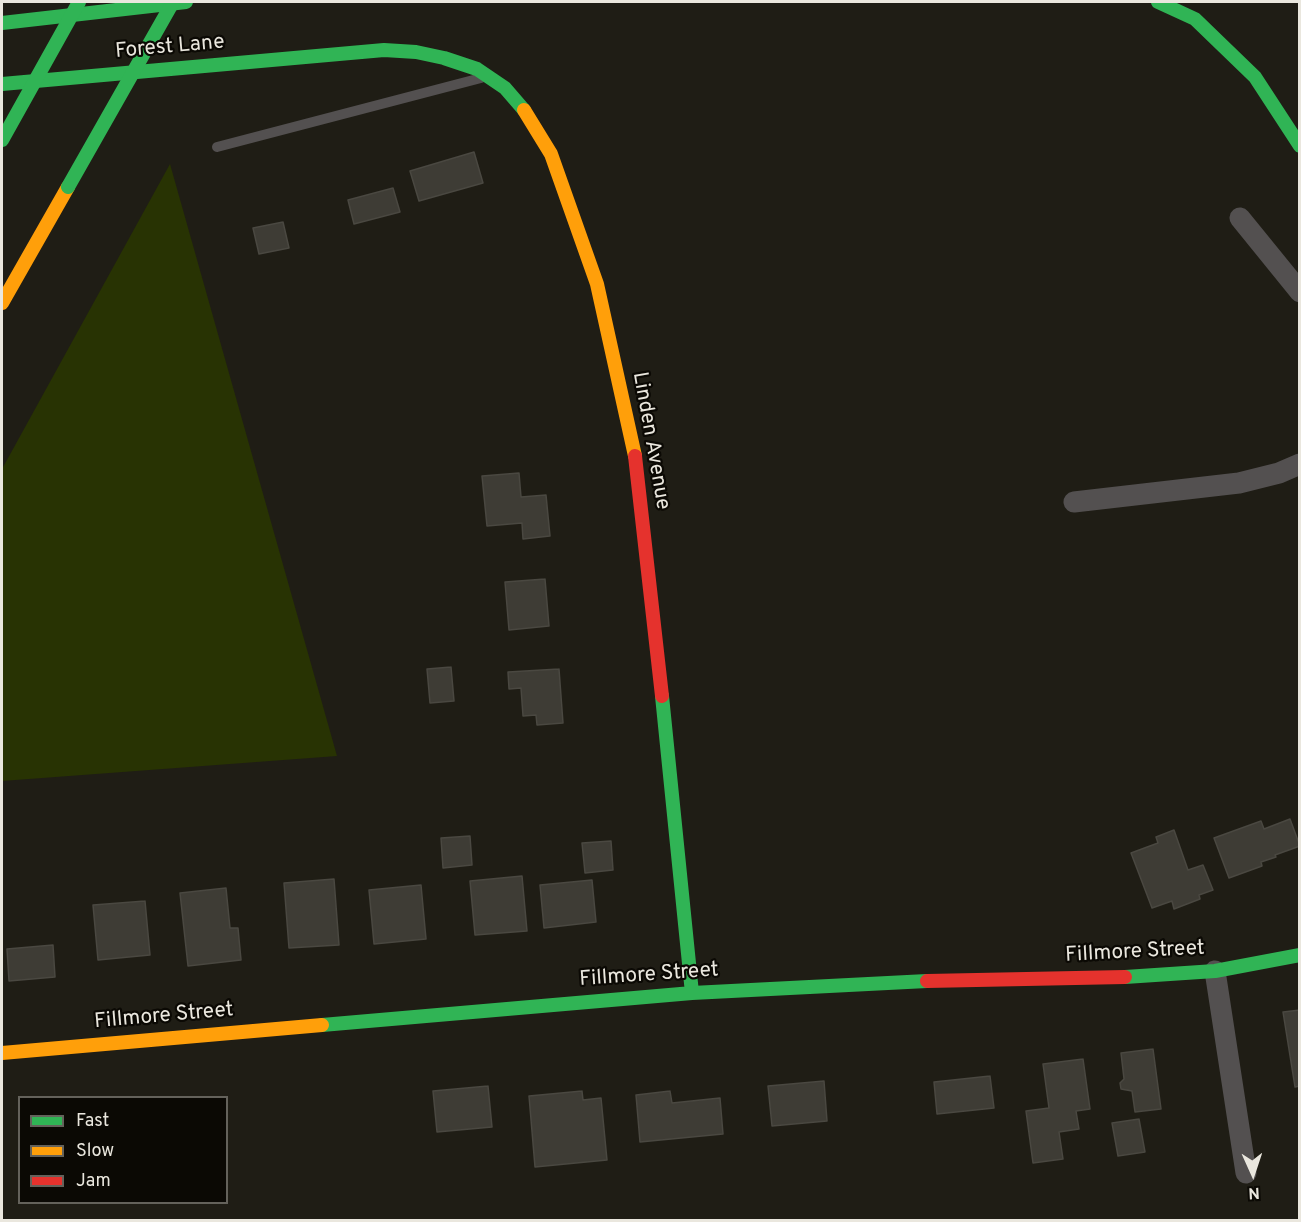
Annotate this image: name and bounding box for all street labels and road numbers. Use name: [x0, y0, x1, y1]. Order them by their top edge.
street label: Forest Lane: [114, 31, 226, 65]
street label: Linden Avenue: [625, 370, 675, 512]
street label: Fillmore Street: [1065, 937, 1205, 969]
street label: Fillmore Street: [579, 959, 719, 993]
street label: Fillmore Street: [93, 998, 235, 1036]

